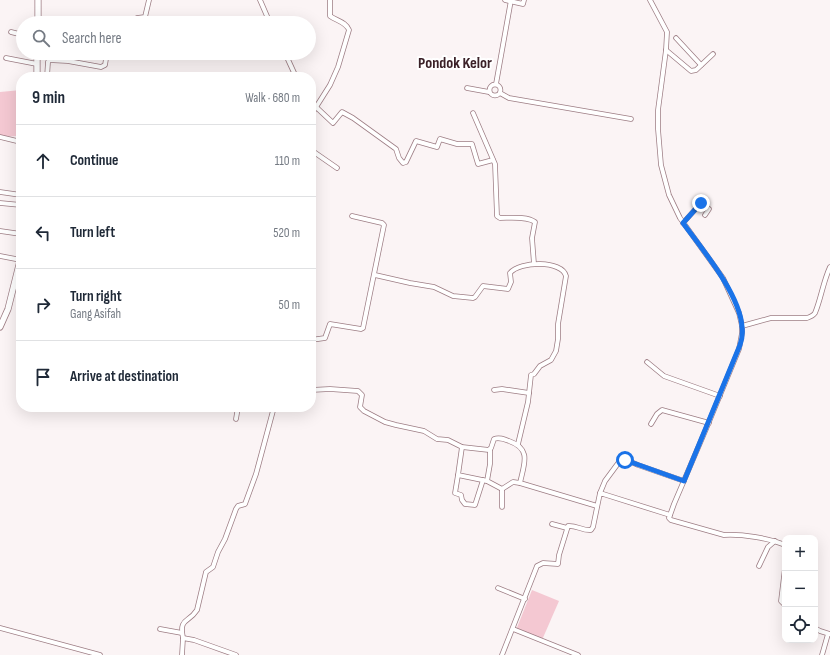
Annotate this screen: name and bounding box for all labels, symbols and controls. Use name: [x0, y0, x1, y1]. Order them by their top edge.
search box: [16, 16, 316, 60]
icon: search: [30, 27, 52, 49]
text: Search here: [62, 29, 122, 48]
district label: Pondok Kelor: [418, 54, 492, 73]
text: 9 min: [32, 88, 65, 108]
text: Walk · 680 m: [245, 90, 300, 106]
icon: ahead: [32, 150, 54, 172]
text: Continue: [70, 151, 119, 170]
text: 110 m: [275, 153, 300, 169]
route end: [692, 194, 710, 212]
icon: left: [32, 222, 54, 244]
text: Turn left: [70, 223, 115, 242]
text: 520 m: [273, 225, 300, 241]
text: Turn right: [70, 287, 122, 306]
icon: right: [32, 294, 54, 316]
text: 50 m: [279, 297, 300, 313]
text: Gang Asifah: [70, 306, 121, 322]
icon: arrive: [32, 366, 54, 388]
text: Arrive at destination: [70, 367, 179, 386]
route start: [616, 451, 634, 469]
map controls: [782, 535, 818, 643]
button: +: [782, 535, 818, 571]
button: −: [782, 571, 818, 607]
button: locate: [782, 607, 818, 643]

